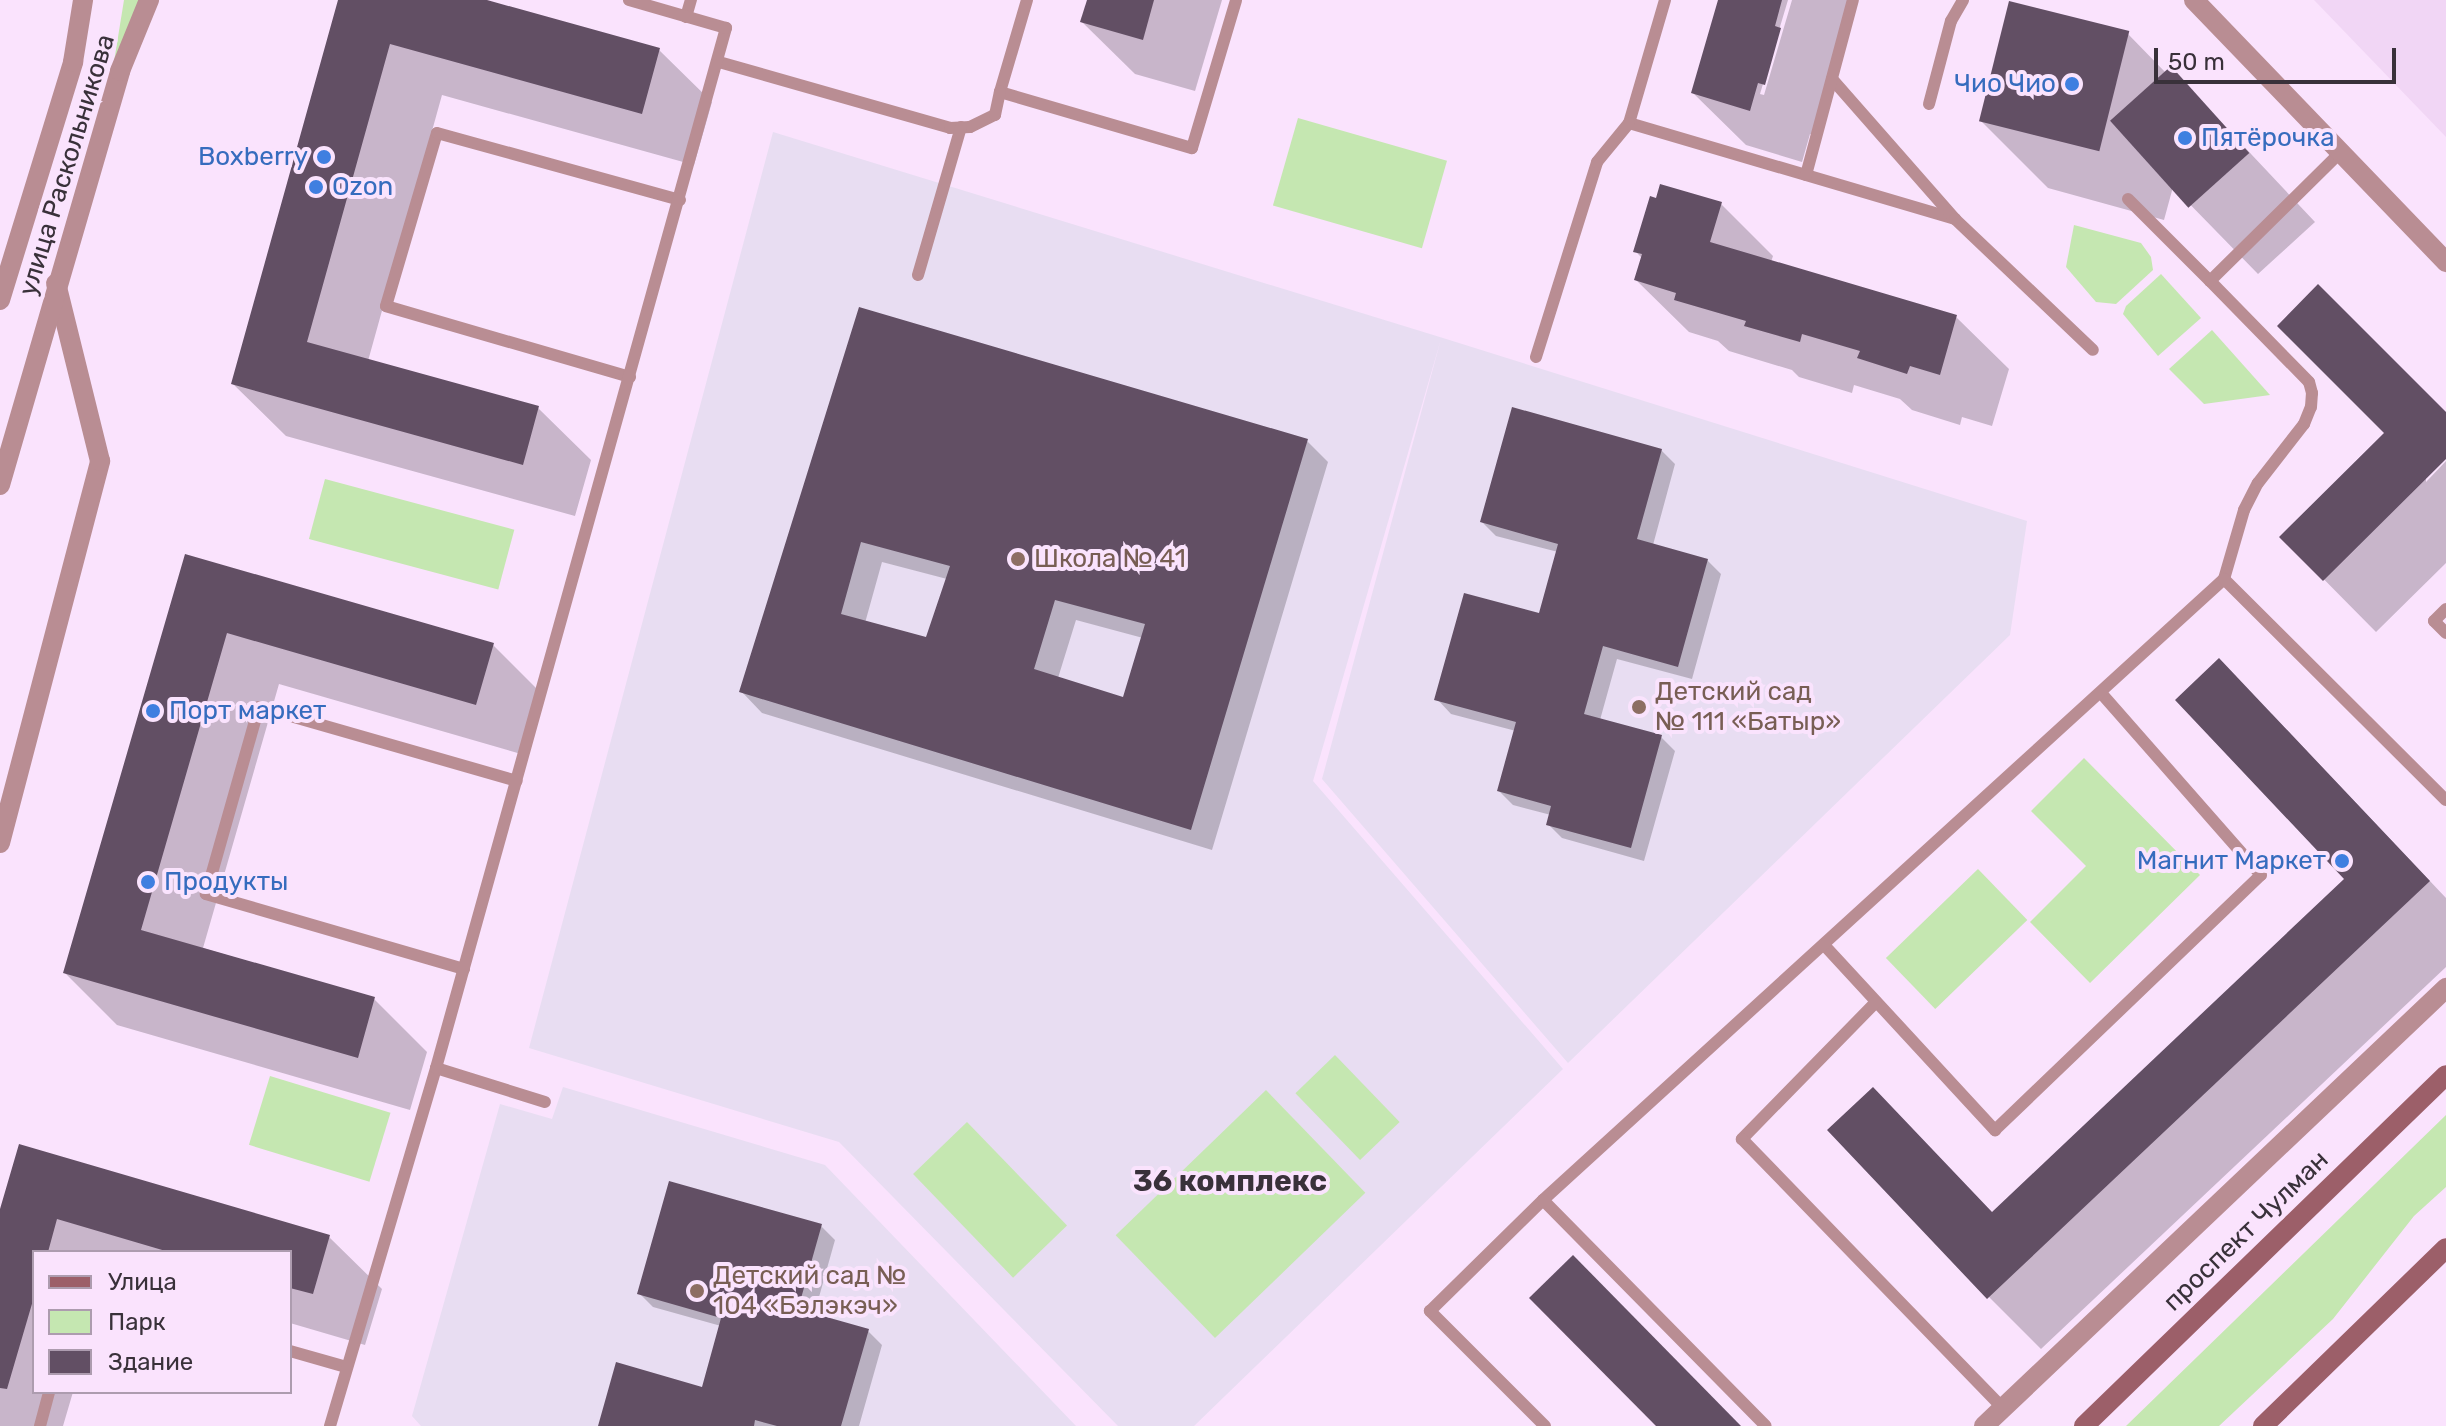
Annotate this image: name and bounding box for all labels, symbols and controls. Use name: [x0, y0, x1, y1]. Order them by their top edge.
street label: улица Раскольникова: [12, 31, 122, 299]
scale bar: [2158, 32, 2400, 82]
text: 50 m: [2168, 48, 2225, 76]
place label: Чио Чио: [1954, 68, 2056, 100]
marker: Чио Чио: [2063, 75, 2081, 93]
place label: Пятёрочка: [2201, 122, 2335, 154]
marker: Пятёрочка: [2176, 129, 2194, 147]
place label: Boxberry: [198, 141, 308, 173]
marker: Boxberry: [315, 148, 333, 166]
place label: Ozon: [332, 171, 393, 203]
marker: Ozon: [307, 178, 325, 196]
place label: Школа № 41: [1034, 543, 1186, 575]
marker: Школа № 41: [1009, 550, 1027, 568]
place label: Детский сад № 111 «Батыр»: [1655, 676, 1841, 738]
place label: Порт маркет: [169, 695, 326, 727]
marker: Детский сад № 111 «Батыр»: [1630, 698, 1648, 716]
marker: Порт маркет: [144, 702, 162, 720]
place label: Магнит Маркет: [2137, 845, 2326, 877]
marker: Магнит Маркет: [2333, 852, 2351, 870]
place label: Продукты: [164, 866, 288, 898]
marker: Продукты: [139, 873, 157, 891]
street label: проспект Чулман: [2157, 1144, 2335, 1318]
district label: 36 комплекс: [1133, 1163, 1327, 1199]
legend: [32, 1250, 292, 1394]
place label: Детский сад № 104 «Бэлэкэч»: [713, 1260, 906, 1322]
text: Улица: [108, 1268, 177, 1296]
marker: Детский сад № 104 «Бэлэкэч»: [688, 1282, 706, 1300]
text: Парк: [108, 1308, 166, 1336]
text: Здание: [108, 1348, 193, 1376]

